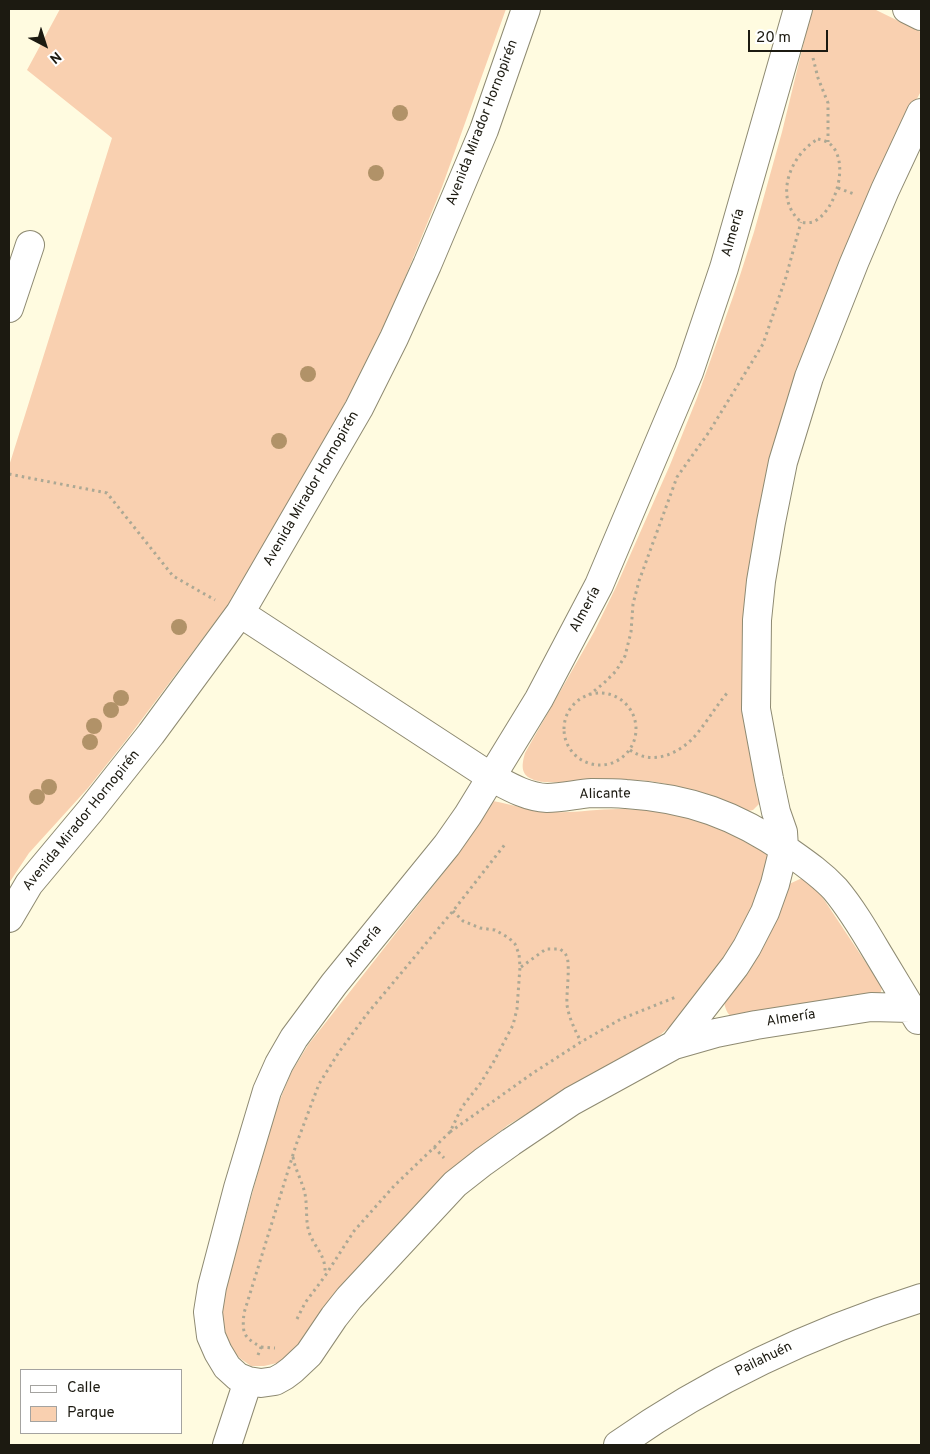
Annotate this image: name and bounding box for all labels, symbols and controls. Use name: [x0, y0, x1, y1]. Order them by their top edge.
north arrow: [20, 20, 70, 70]
scale bar: [750, 20, 830, 52]
text: 20 m: [756, 29, 791, 48]
street label: Avenida Mirador Hornopirén: [444, 38, 522, 208]
text: N: [46, 47, 64, 67]
street label: Almería: [719, 207, 749, 259]
street label: Avenida Mirador Hornopirén: [261, 409, 363, 569]
street label: Almería: [567, 584, 605, 636]
street label: Avenida Mirador Hornopirén: [20, 747, 144, 895]
street label: Alicante: [579, 786, 631, 804]
street label: Almería: [342, 923, 386, 971]
street label: Almería: [765, 1007, 817, 1031]
street label: Pailahuén: [733, 1339, 795, 1381]
legend: [20, 1369, 182, 1434]
text: Calle: [67, 1379, 101, 1398]
text: Parque: [67, 1404, 115, 1423]

